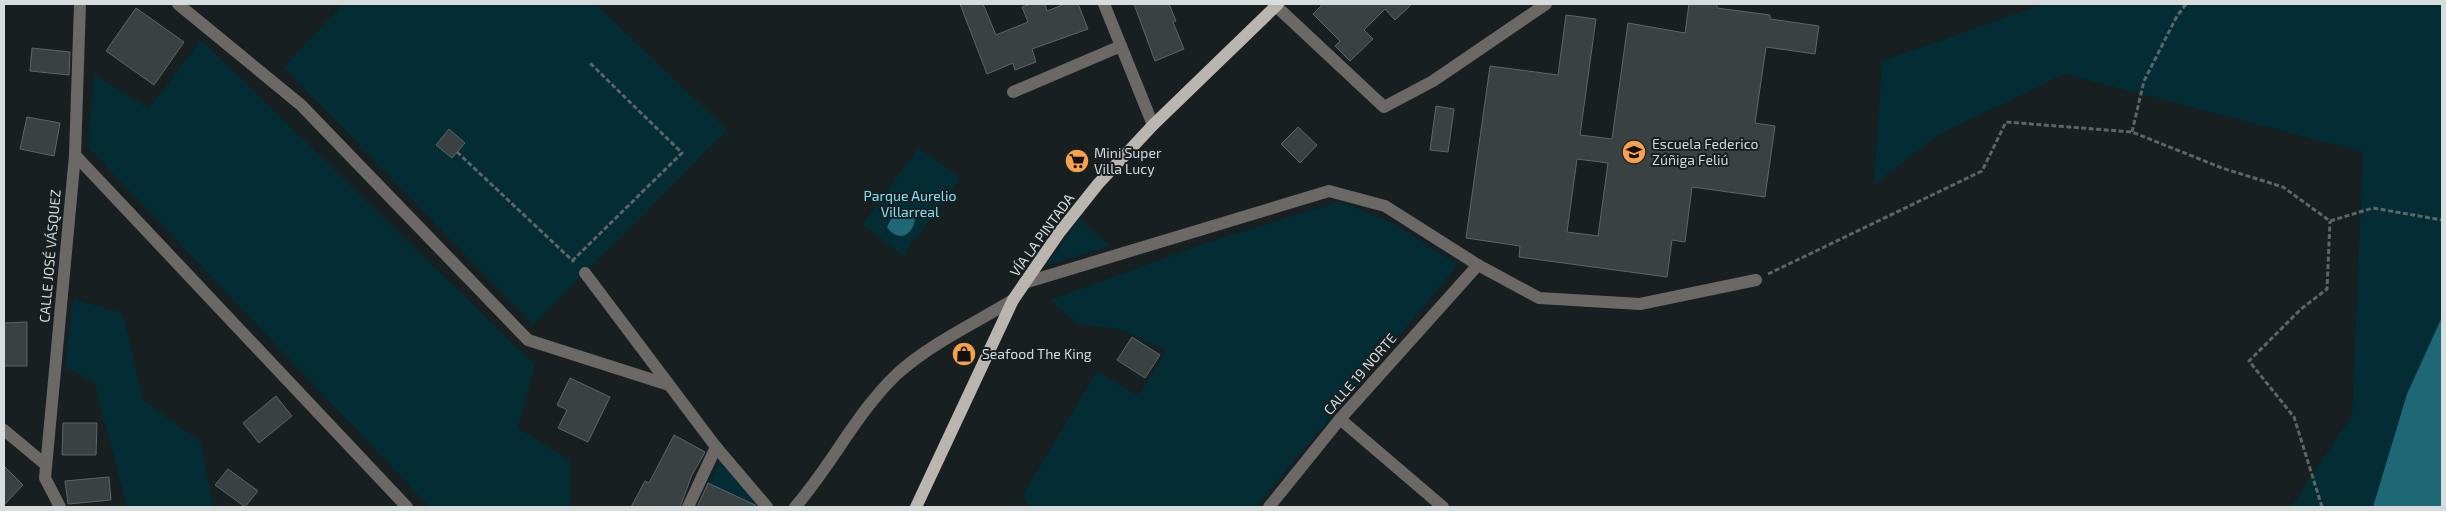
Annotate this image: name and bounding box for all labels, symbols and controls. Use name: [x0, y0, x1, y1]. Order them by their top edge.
place label: Escuela Federico Zúñiga Feliú: [1652, 135, 1758, 168]
school or university icon: Escuela Federico Zúñiga Feliú: [1621, 139, 1647, 165]
place label: Mini Super Villa Lucy: [1094, 144, 1162, 177]
supermarket icon: Mini Super Villa Lucy: [1064, 148, 1090, 174]
park label: Parque Aurelio Villarreal: [864, 187, 956, 220]
street label: CALLE JOSÉ VÁSQUEZ: [35, 189, 64, 323]
street label: VÍA LA PINTADA: [1006, 190, 1077, 279]
street label: CALLE 19 NORTE: [1320, 329, 1400, 418]
shop icon: Seafood The King: [951, 341, 977, 367]
place label: Seafood The King: [982, 345, 1092, 362]

